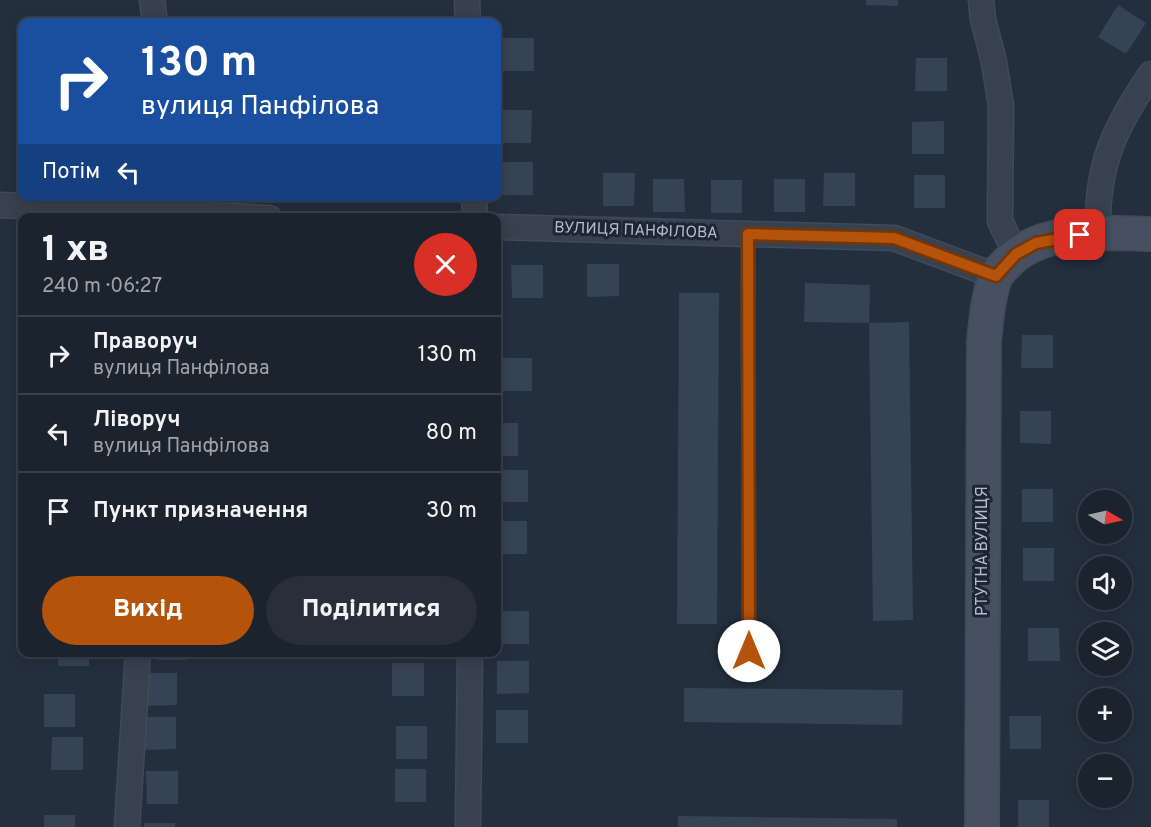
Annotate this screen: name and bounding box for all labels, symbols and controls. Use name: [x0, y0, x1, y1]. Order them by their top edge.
text: 130 m: [141, 38, 257, 91]
icon: right: [42, 42, 120, 120]
text: вулиця Панфілова: [141, 90, 379, 124]
icon: left: [112, 156, 145, 189]
text: Потім: [42, 159, 100, 186]
pin: [1054, 209, 1105, 260]
street label: ВУЛИЦЯ ПАНФІЛОВА: [554, 218, 718, 244]
icon: arrive: [1063, 218, 1096, 251]
text: 1 хв: [42, 228, 109, 274]
button: close: [414, 233, 477, 296]
text: 240 m · 06:27: [42, 274, 162, 300]
text: Праворуч: [93, 329, 198, 356]
icon: right: [42, 339, 75, 372]
text: 130 m: [418, 342, 477, 369]
text: вулиця Панфілова: [93, 356, 269, 382]
text: Ліворуч: [93, 407, 181, 434]
icon: left: [42, 417, 75, 450]
text: 80 m: [426, 420, 477, 447]
text: вулиця Панфілова: [93, 434, 269, 460]
street label: РТУТНА ВУЛИЦЯ: [973, 486, 993, 616]
north arrow: [1078, 490, 1132, 544]
map controls: [1078, 490, 1132, 808]
icon: arrive: [42, 495, 75, 528]
text: Пункт призначення: [93, 498, 308, 525]
text: 30 m: [426, 498, 477, 525]
button: sound: [1078, 556, 1132, 610]
button: Вихід: [42, 576, 254, 645]
button: Поділитися: [266, 576, 477, 645]
position arrow: [717, 619, 781, 683]
button: layers: [1078, 622, 1132, 676]
button: +: [1078, 688, 1132, 742]
button: −: [1078, 754, 1132, 808]

